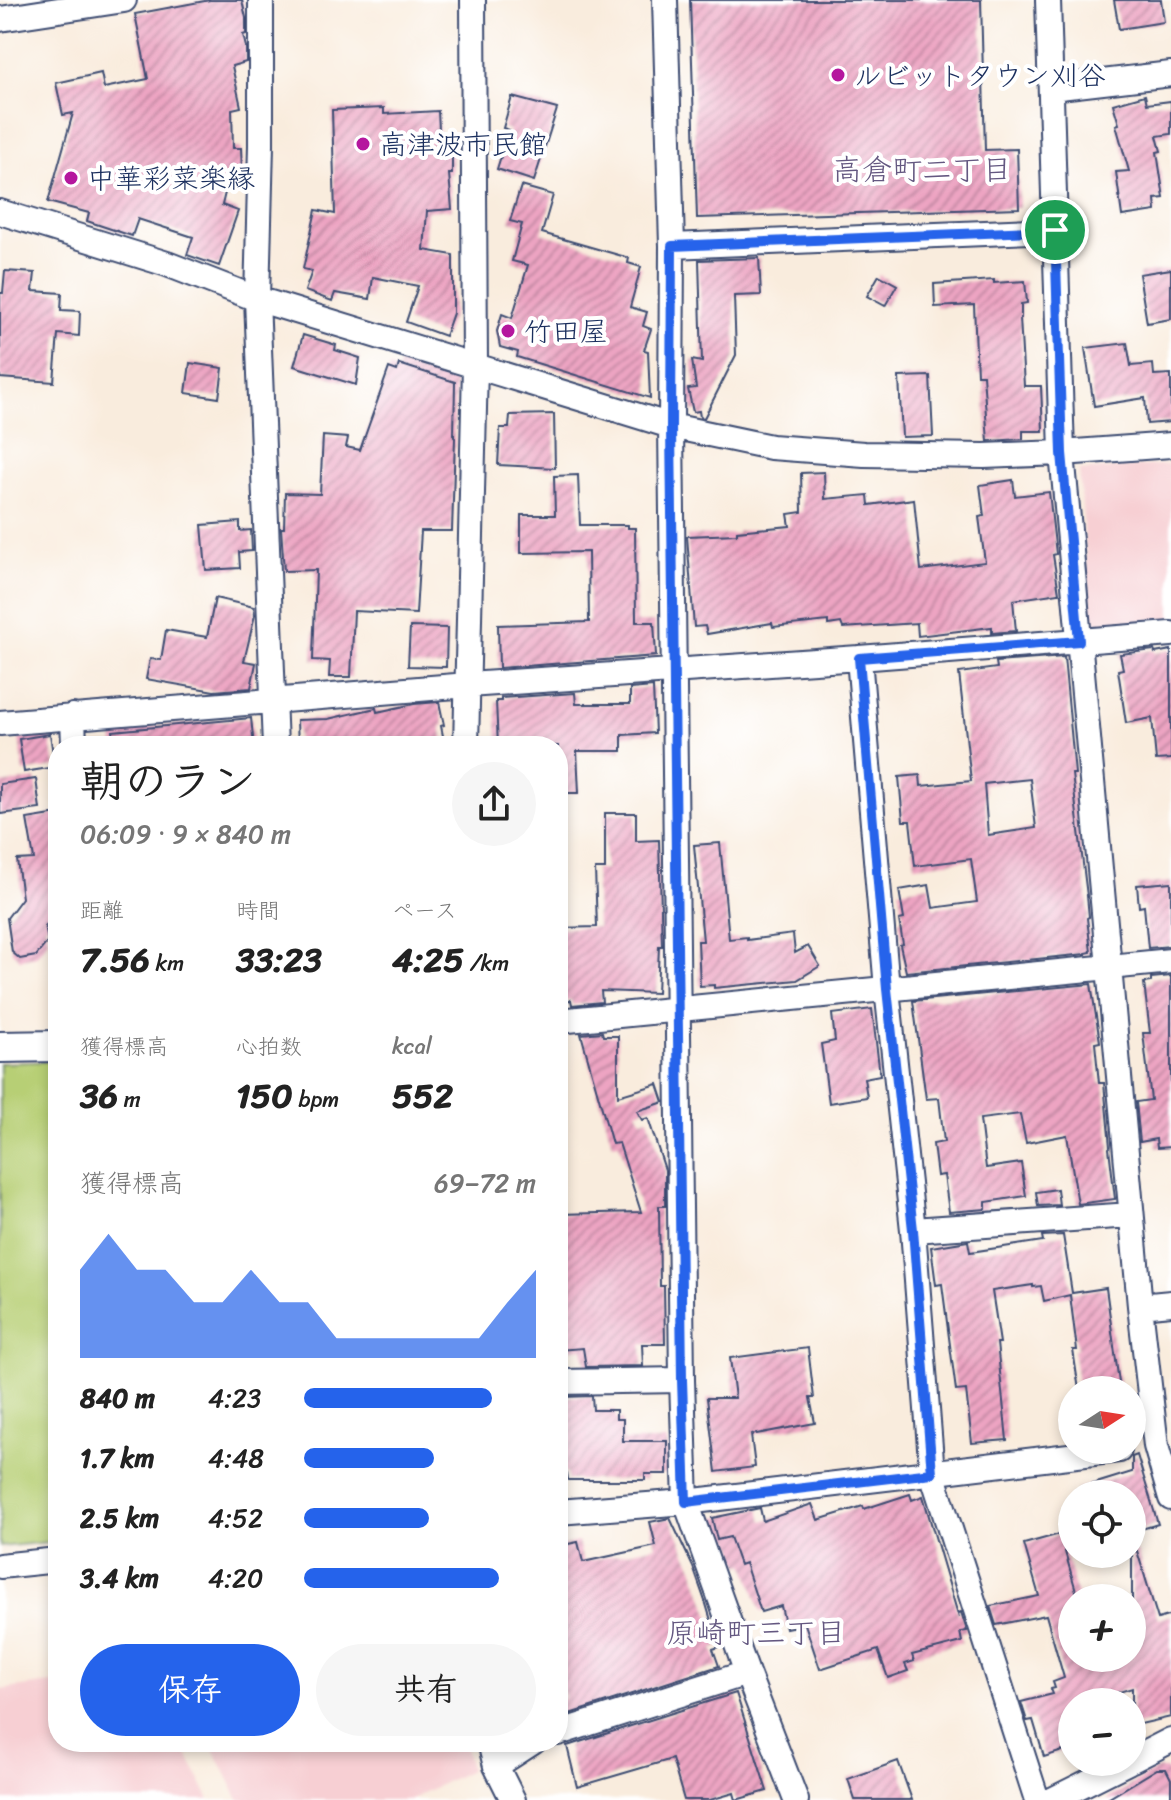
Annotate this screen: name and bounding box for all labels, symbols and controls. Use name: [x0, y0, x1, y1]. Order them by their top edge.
place label: ルビットタウン刈谷: [854, 51, 1106, 100]
marker: ルビットタウン刈谷: [829, 66, 847, 84]
place label: 高津波市民館: [379, 120, 547, 169]
marker: 高津波市民館: [354, 135, 372, 153]
district label: 高倉町二丁目: [832, 143, 1012, 197]
place label: 中華彩菜楽縁: [87, 154, 255, 203]
marker: 中華彩菜楽縁: [62, 169, 80, 187]
pin: [1021, 196, 1089, 264]
icon: arrive: [1033, 208, 1077, 252]
place label: 竹田屋: [524, 307, 608, 356]
marker: 竹田屋: [499, 322, 517, 340]
text: 朝のラン: [80, 742, 256, 820]
button: share: [452, 762, 536, 846]
text: 06:09 · 9 × 840 m: [80, 811, 291, 857]
text: 距離: [80, 891, 124, 930]
text: 時間: [236, 891, 280, 930]
text: ペース: [392, 891, 457, 930]
text: 7.56: [80, 930, 150, 990]
text: 33:23: [236, 930, 322, 990]
text: 4:25: [392, 930, 464, 990]
text: km: [150, 944, 184, 983]
text: /km: [464, 944, 509, 983]
text: 獲得標高: [80, 1027, 168, 1066]
text: 心拍数: [236, 1027, 302, 1066]
text: kcal: [392, 1027, 432, 1066]
text: 36: [80, 1066, 118, 1126]
text: 150: [236, 1066, 293, 1126]
text: 552: [392, 1066, 453, 1126]
text: m: [118, 1080, 141, 1119]
text: bpm: [293, 1080, 339, 1119]
text: 獲得標高: [80, 1160, 184, 1206]
text: 69–72 m: [434, 1160, 536, 1206]
text: 840 m: [80, 1375, 155, 1421]
text: 4:23: [208, 1375, 261, 1421]
north arrow: [1058, 1376, 1146, 1464]
map controls: [1058, 1376, 1146, 1776]
text: 1.7 km: [80, 1435, 154, 1481]
text: 4:48: [208, 1435, 264, 1481]
button: locate: [1058, 1480, 1146, 1568]
text: 2.5 km: [80, 1495, 159, 1541]
text: 4:52: [208, 1495, 263, 1541]
text: 3.4 km: [80, 1555, 159, 1601]
text: 4:20: [208, 1555, 264, 1601]
button: +: [1058, 1584, 1146, 1672]
district label: 原崎町三丁目: [666, 1606, 846, 1660]
button: 保存: [80, 1644, 300, 1736]
button: 共有: [316, 1644, 536, 1736]
button: −: [1058, 1688, 1146, 1776]

